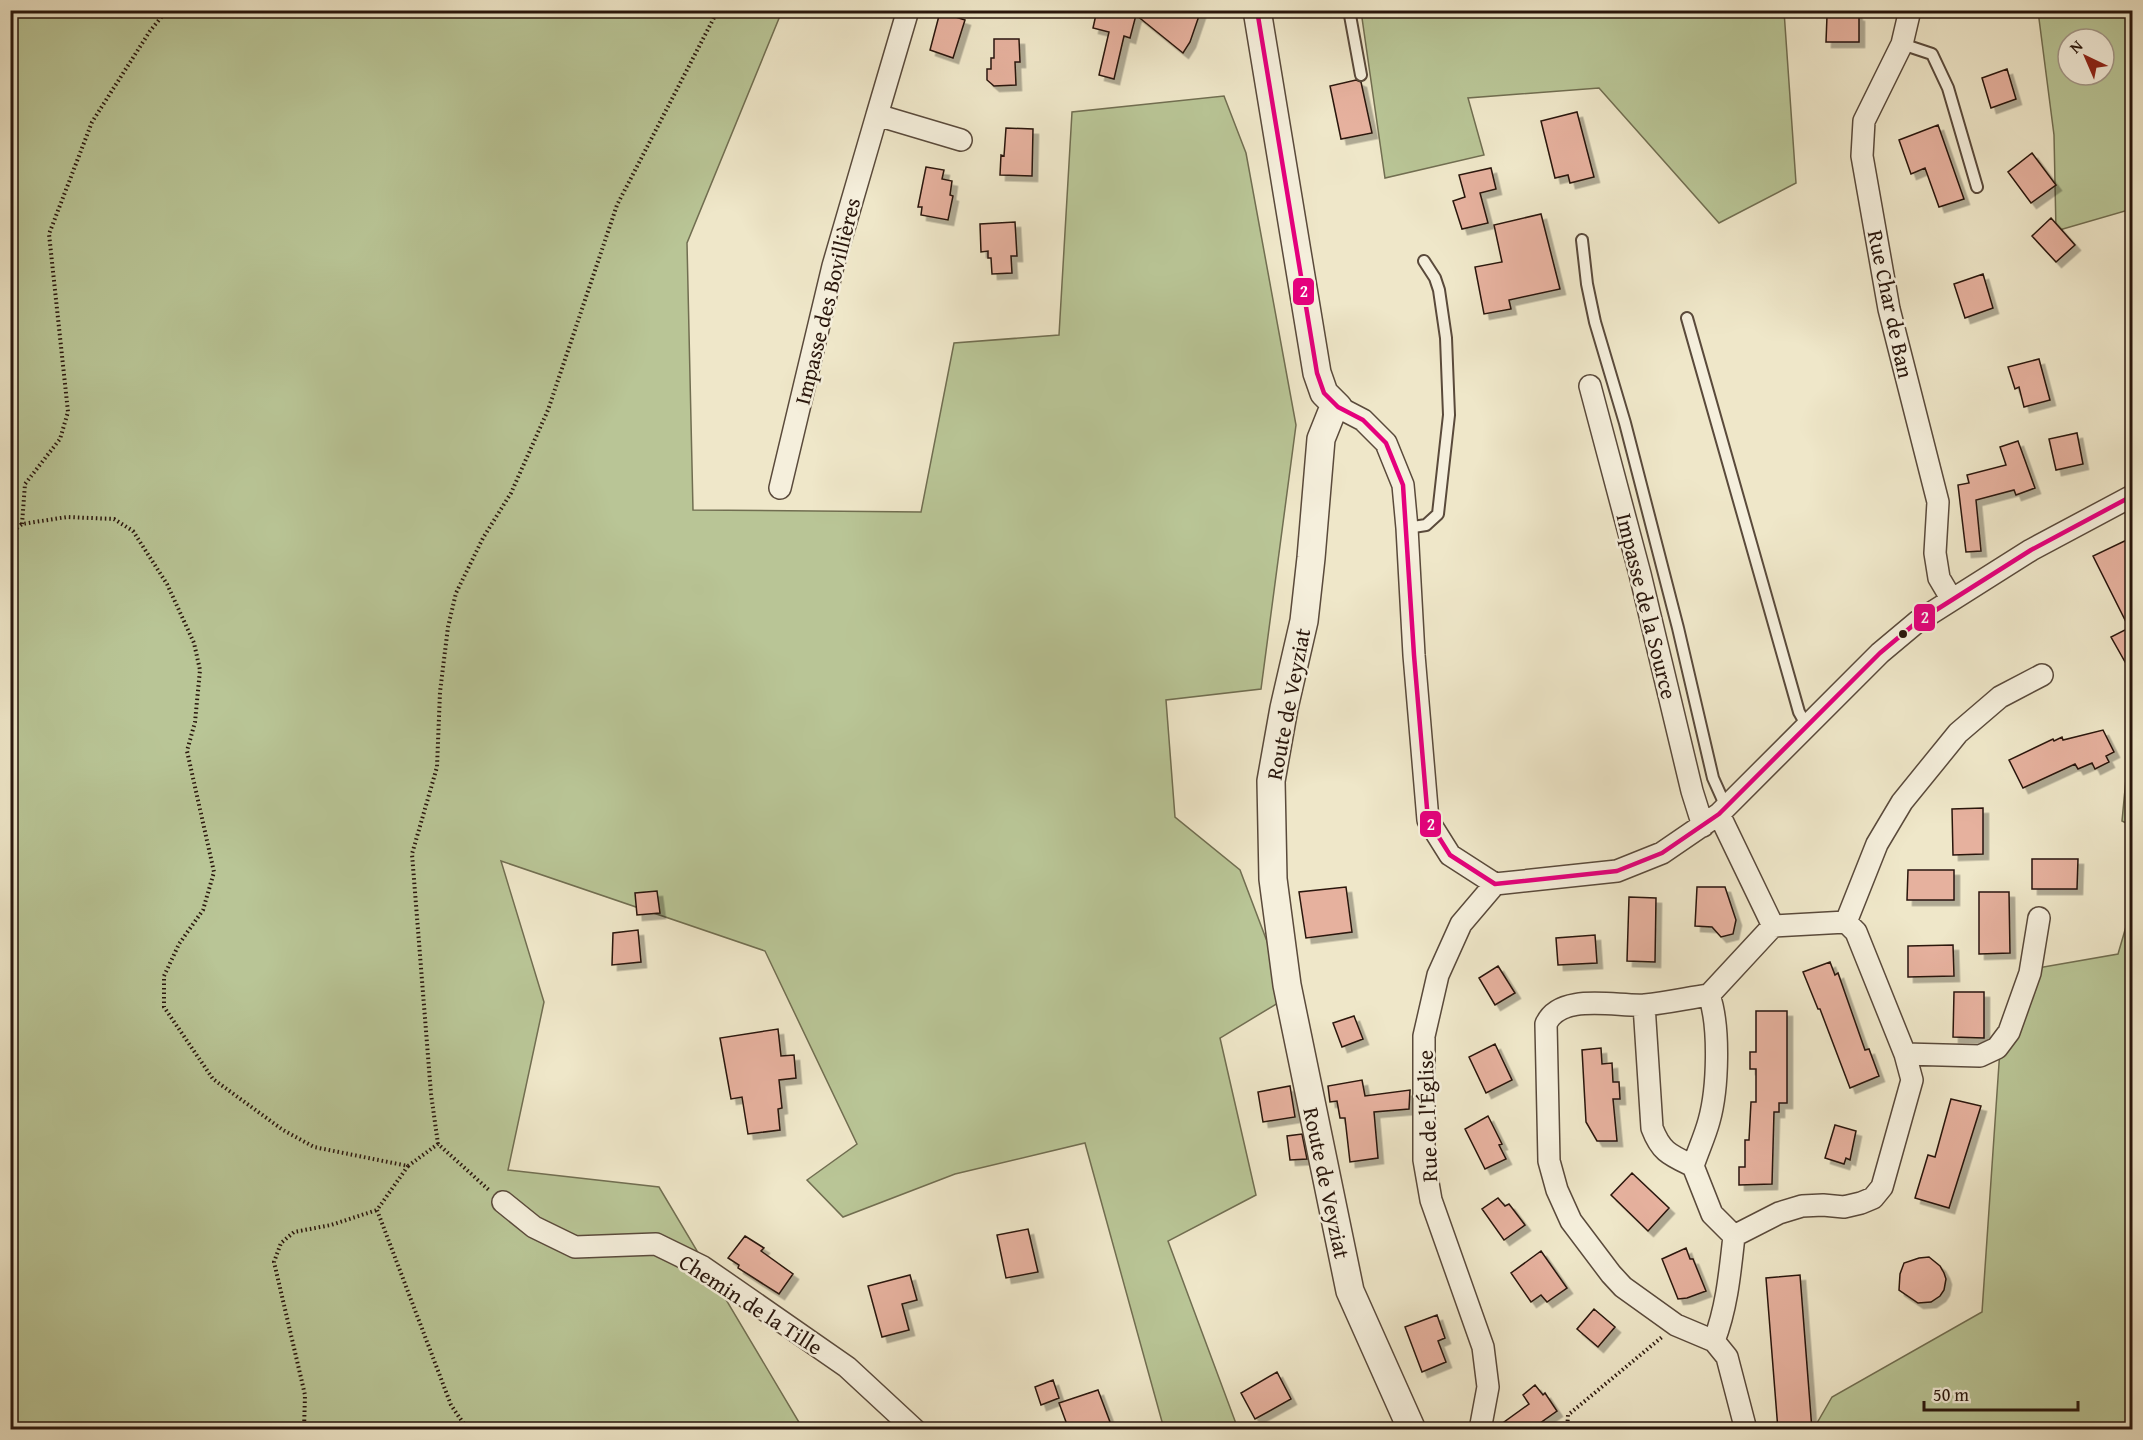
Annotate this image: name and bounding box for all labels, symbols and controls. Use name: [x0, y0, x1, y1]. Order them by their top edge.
north arrow: [2056, 27, 2116, 87]
text: N: [2063, 34, 2088, 59]
street label: Impasse des Bovillières: [786, 194, 868, 408]
street label: Rue Char de Ban: [1860, 227, 1922, 382]
line badge: 2: [1292, 277, 1315, 306]
text: 2: [1300, 279, 1308, 303]
street label: Impasse de la Source: [1608, 510, 1686, 702]
line badge: 2: [1913, 603, 1936, 632]
text: 2: [1921, 605, 1929, 629]
street label: Route de Veyziat: [1258, 625, 1318, 783]
unlabelled marker: [1897, 628, 1909, 640]
line badge: 2: [1419, 810, 1442, 838]
text: 2: [1427, 812, 1435, 836]
street label: Rue de l'Église: [1409, 1049, 1445, 1183]
street label: Route de Veyziat: [1295, 1104, 1359, 1262]
street label: Chemin de la Tille: [673, 1246, 829, 1362]
scale bar: [1924, 1374, 2078, 1412]
text: 50 m: [1933, 1381, 1969, 1408]

